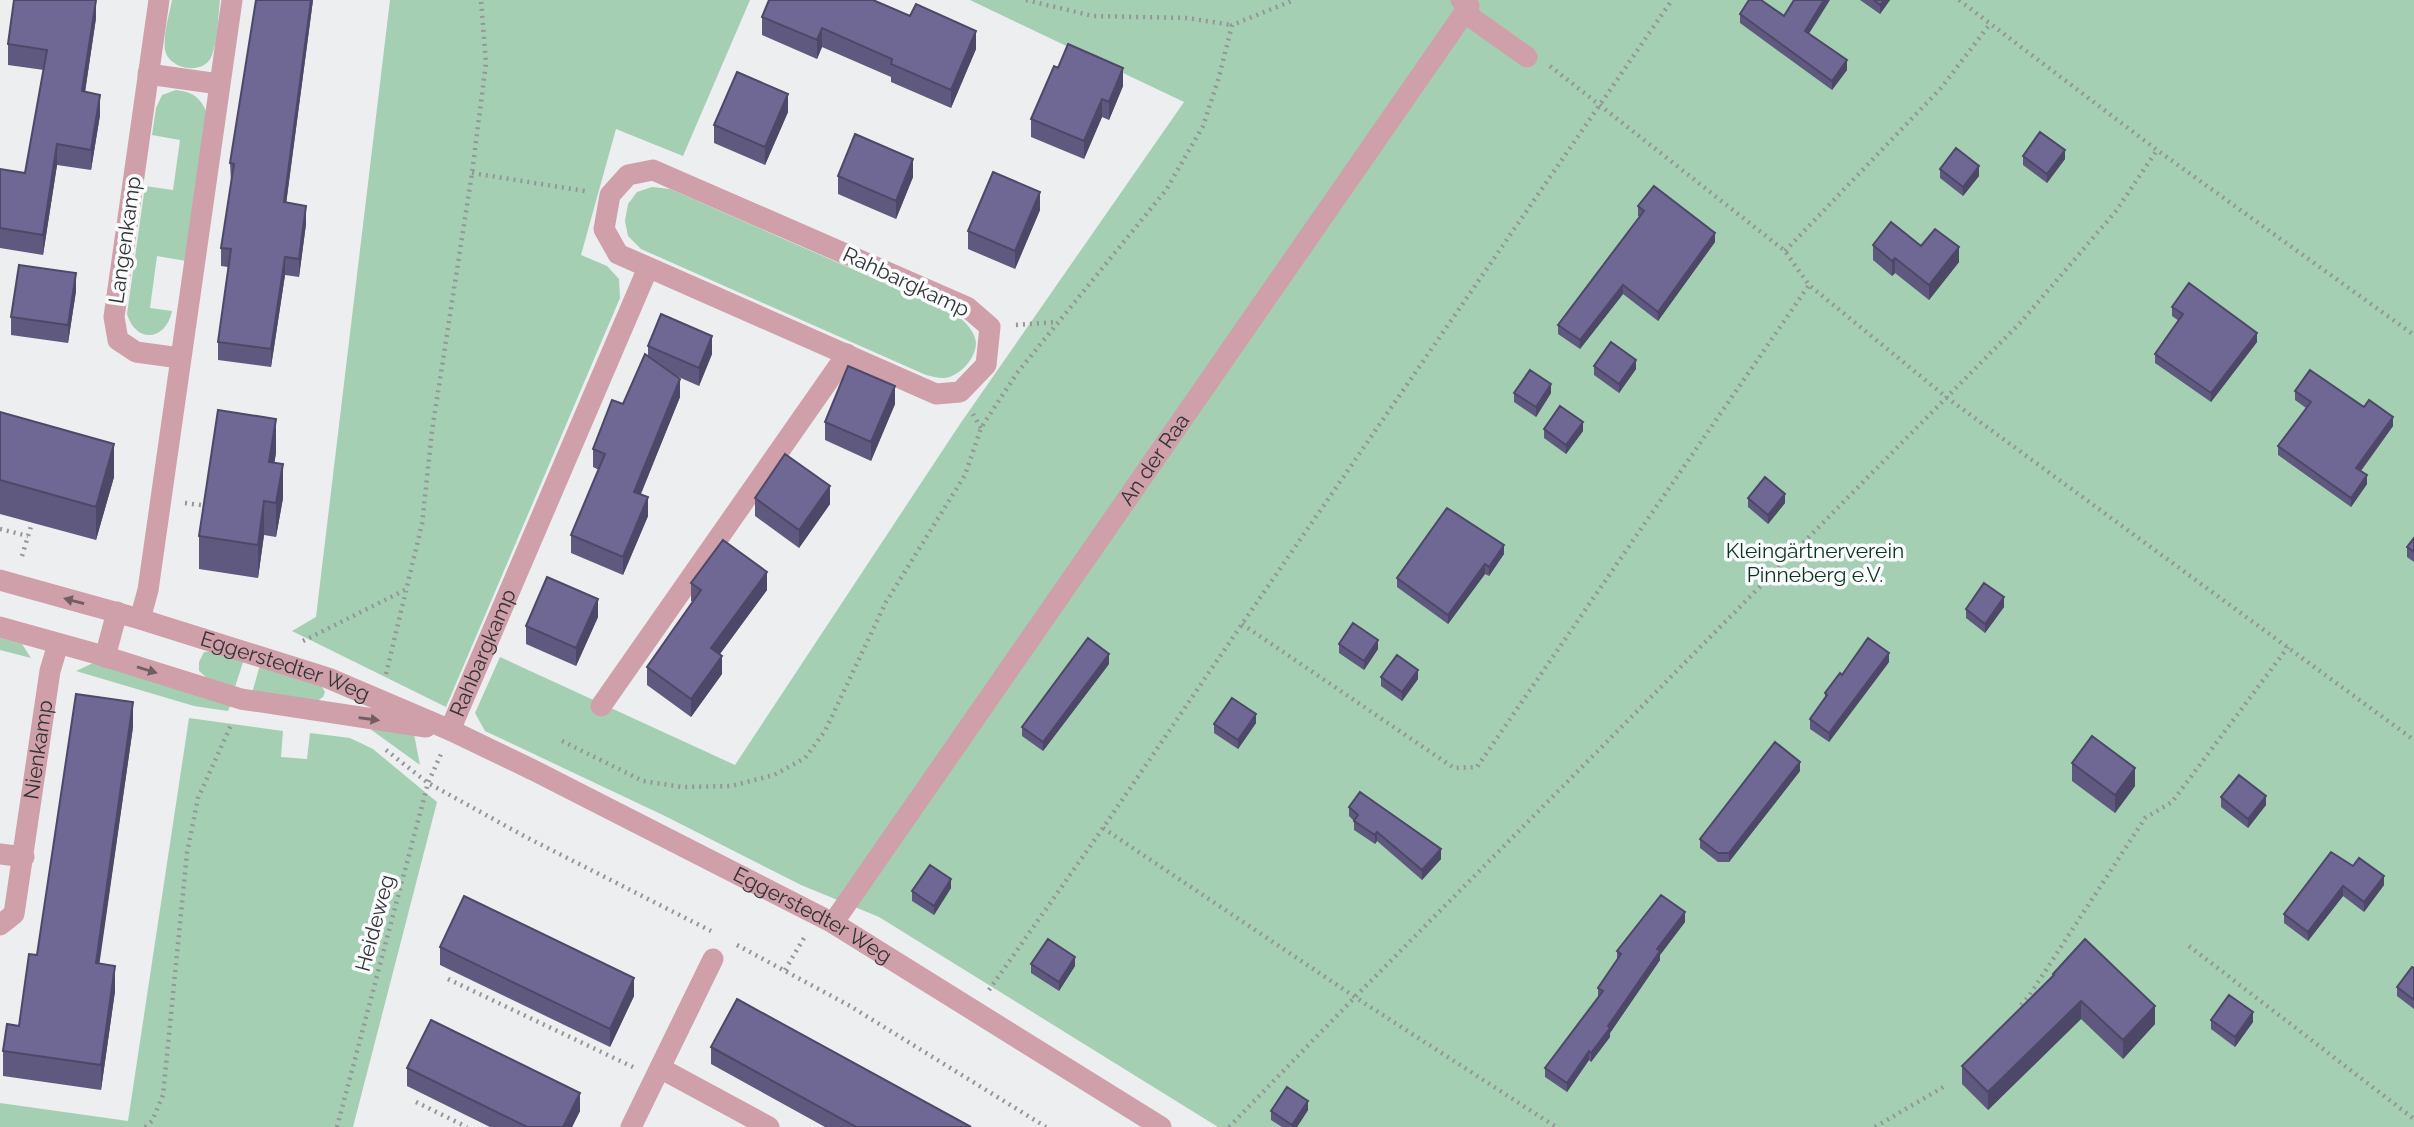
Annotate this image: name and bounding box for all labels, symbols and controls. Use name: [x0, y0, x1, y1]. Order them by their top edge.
street label: Langenkamp: [103, 175, 146, 305]
street label: Rahbargkamp: [839, 241, 973, 322]
street label: An der Raa: [1114, 409, 1194, 510]
park label: Kleingärtnerverein Pinneberg e.V.: [1726, 538, 1904, 587]
street label: Rahbargkamp: [444, 585, 521, 720]
one-way arrow: [63, 595, 85, 606]
street label: Eggerstedter Weg: [198, 626, 374, 706]
one-way arrow: [137, 665, 158, 676]
street label: Nienkamp: [18, 698, 58, 801]
one-way arrow: [358, 714, 380, 725]
street label: Eggerstedter Weg: [729, 861, 897, 968]
street label: Heideweg: [350, 872, 399, 974]

